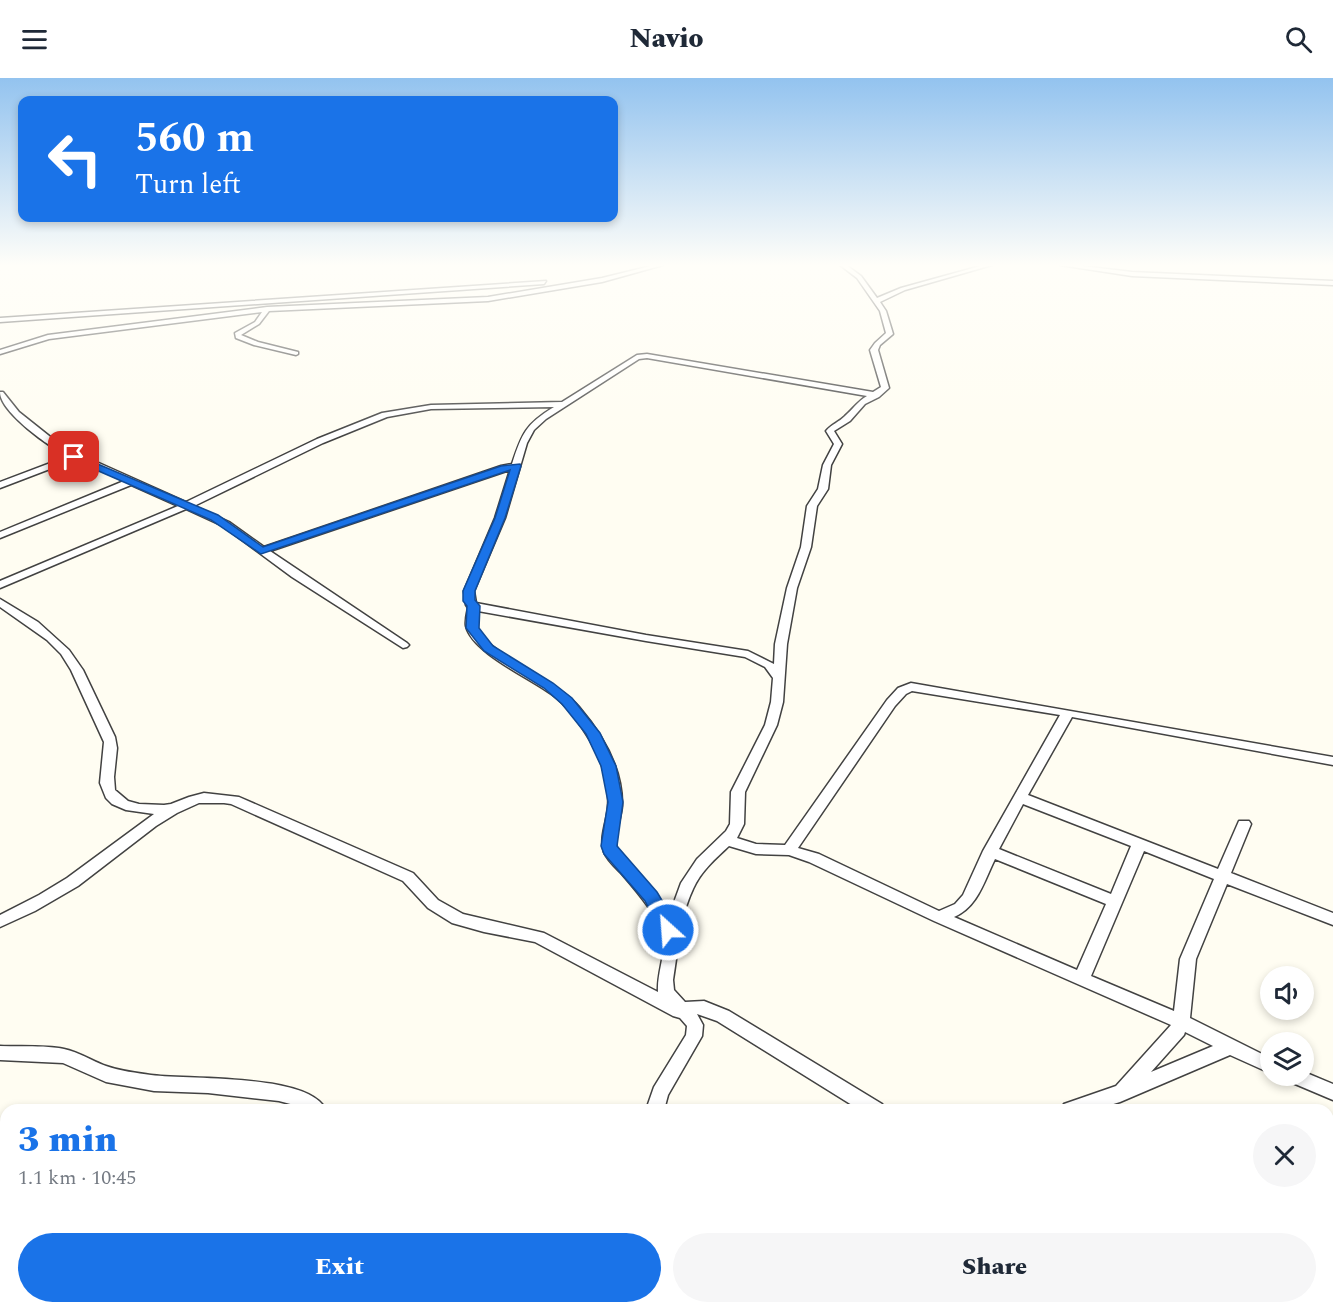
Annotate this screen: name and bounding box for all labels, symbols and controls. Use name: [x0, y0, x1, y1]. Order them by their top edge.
text: Navio: [630, 18, 703, 60]
icon: menu: [18, 23, 51, 56]
icon: search: [1282, 23, 1315, 56]
text: 560 m: [135, 107, 254, 170]
icon: left: [36, 120, 114, 198]
text: Turn left: [135, 164, 241, 206]
pin: [48, 431, 99, 482]
icon: arrive: [57, 440, 90, 473]
position arrow: [636, 898, 700, 962]
map controls: [1260, 966, 1314, 1086]
button: sound: [1260, 966, 1314, 1020]
button: layers: [1260, 1032, 1314, 1086]
text: 3 min: [18, 1113, 118, 1168]
button: close: [1253, 1124, 1316, 1187]
text: 1.1 km · 10:45: [18, 1163, 136, 1193]
button: Exit: [18, 1233, 661, 1302]
button: Share: [673, 1233, 1316, 1302]

